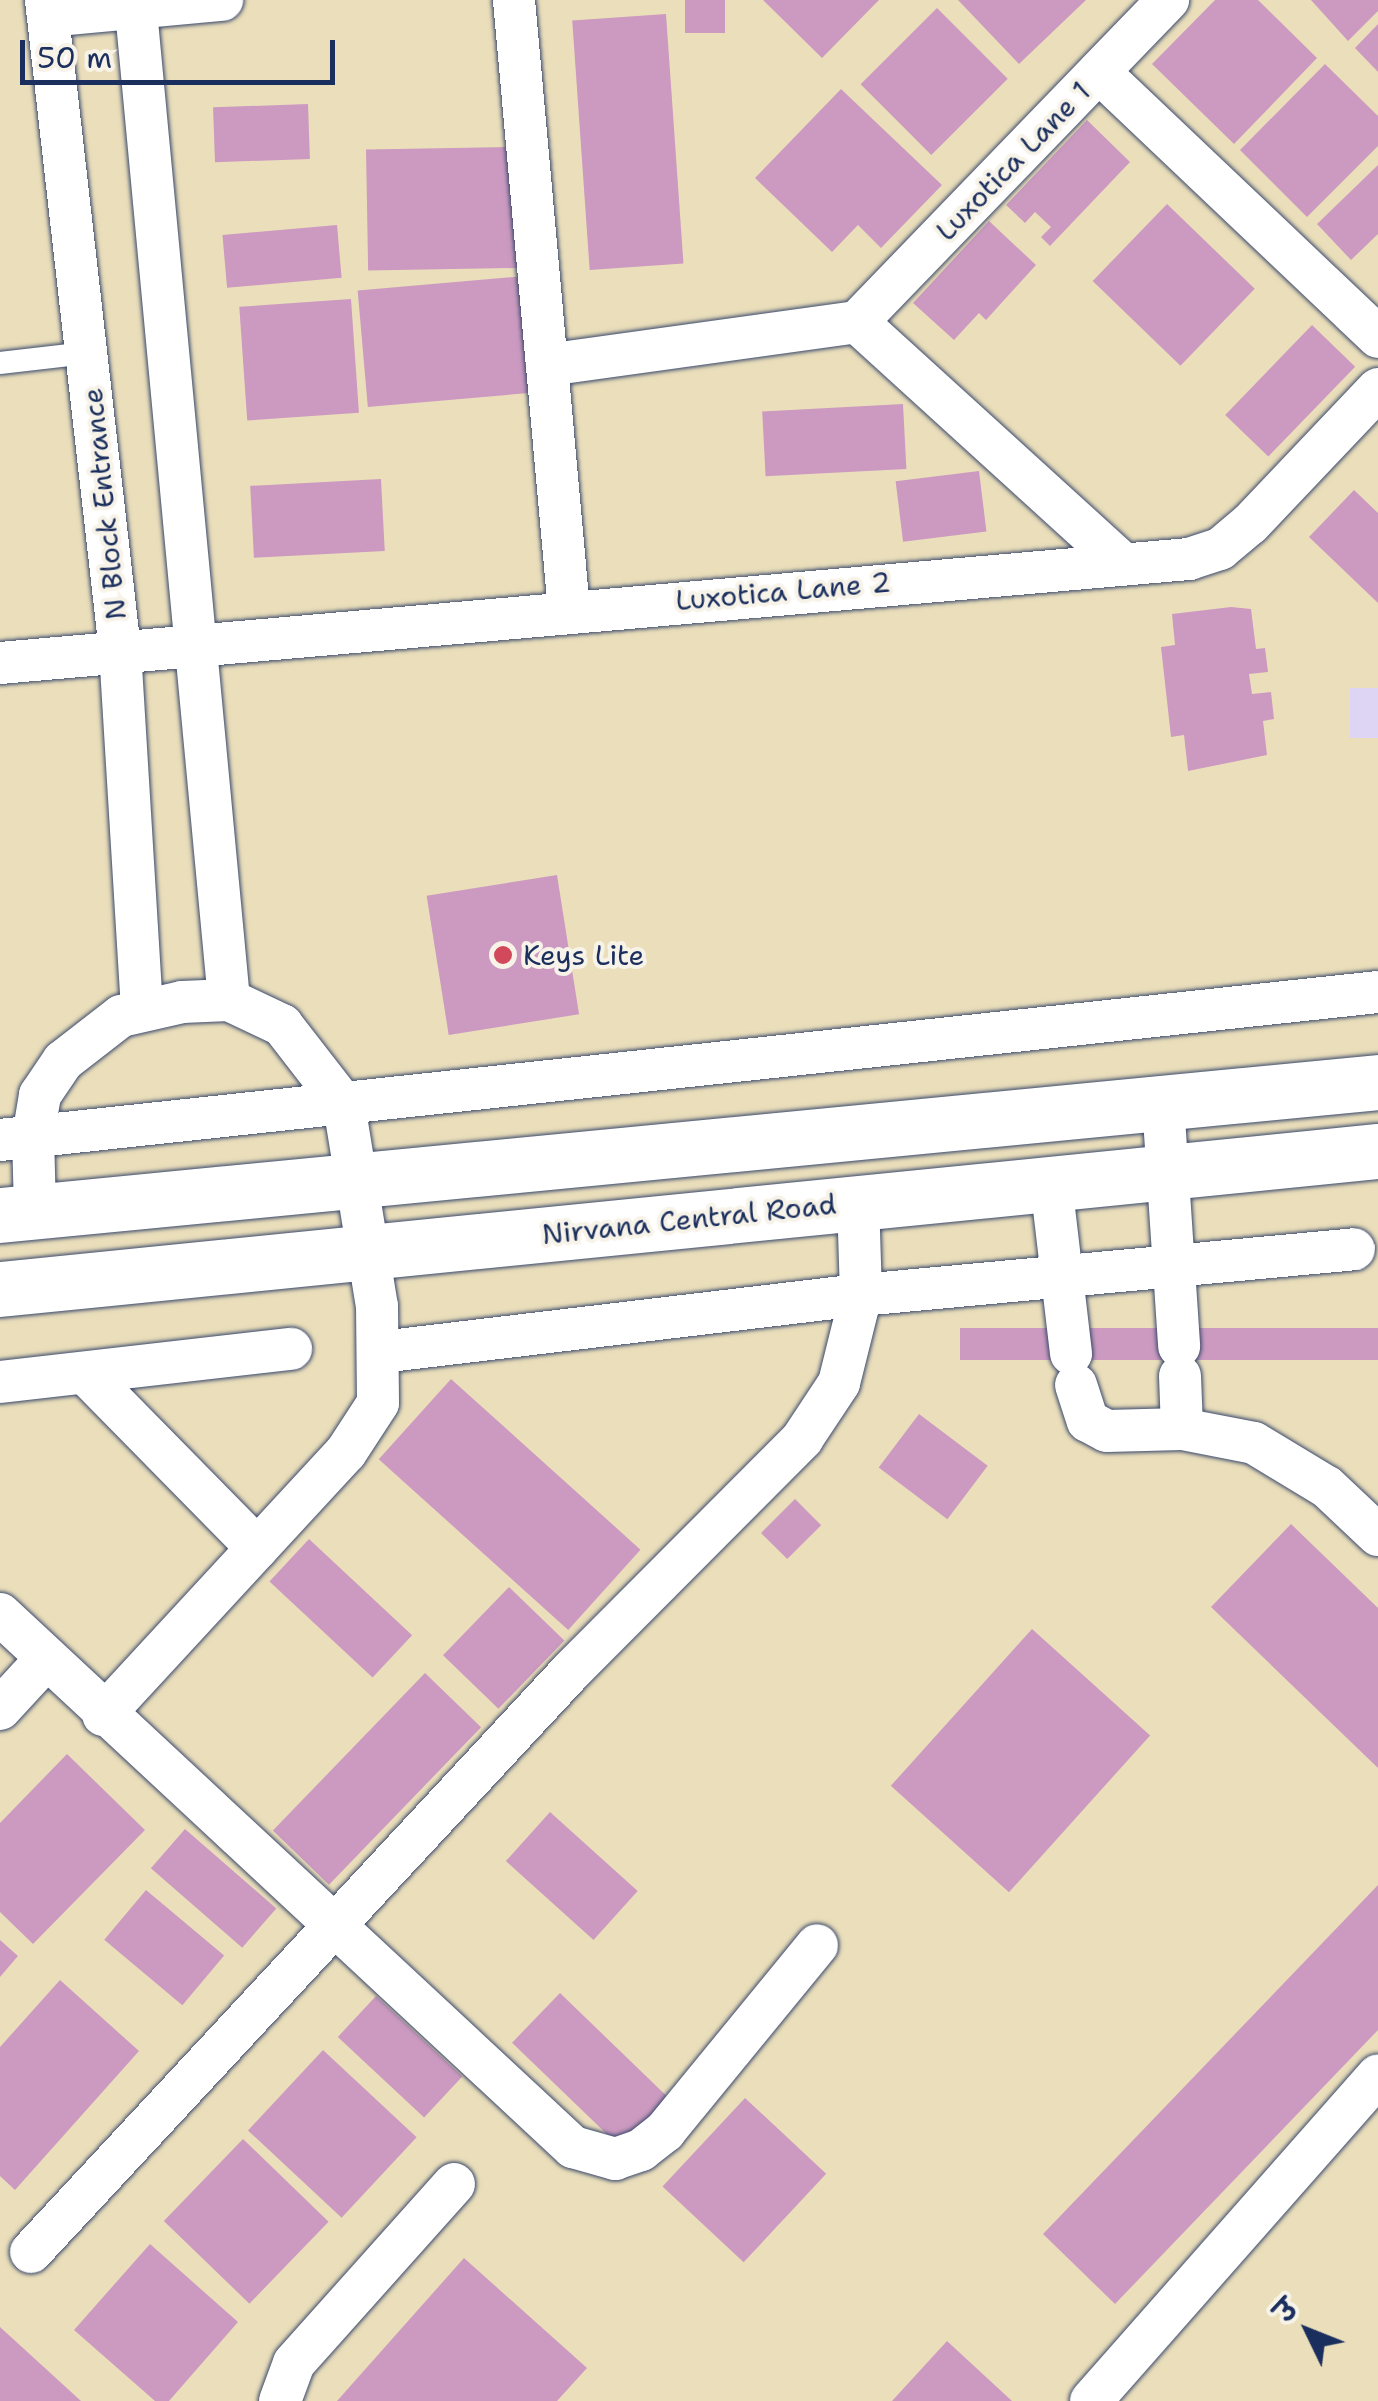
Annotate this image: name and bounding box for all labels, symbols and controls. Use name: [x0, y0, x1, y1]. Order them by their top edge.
scale bar: [25, 20, 340, 82]
text: 50 m: [37, 37, 112, 78]
street label: Luxotica Lane 1: [929, 75, 1097, 247]
street label: N Block Entrance: [75, 386, 133, 622]
street label: Luxotica Lane 2: [674, 565, 892, 617]
place label: Keys Lite: [523, 938, 644, 972]
marker: Keys Lite: [492, 944, 514, 966]
street label: Nirvana Central Road: [540, 1187, 838, 1251]
north arrow: [1258, 2281, 1358, 2381]
text: उ: [1266, 2291, 1306, 2330]

